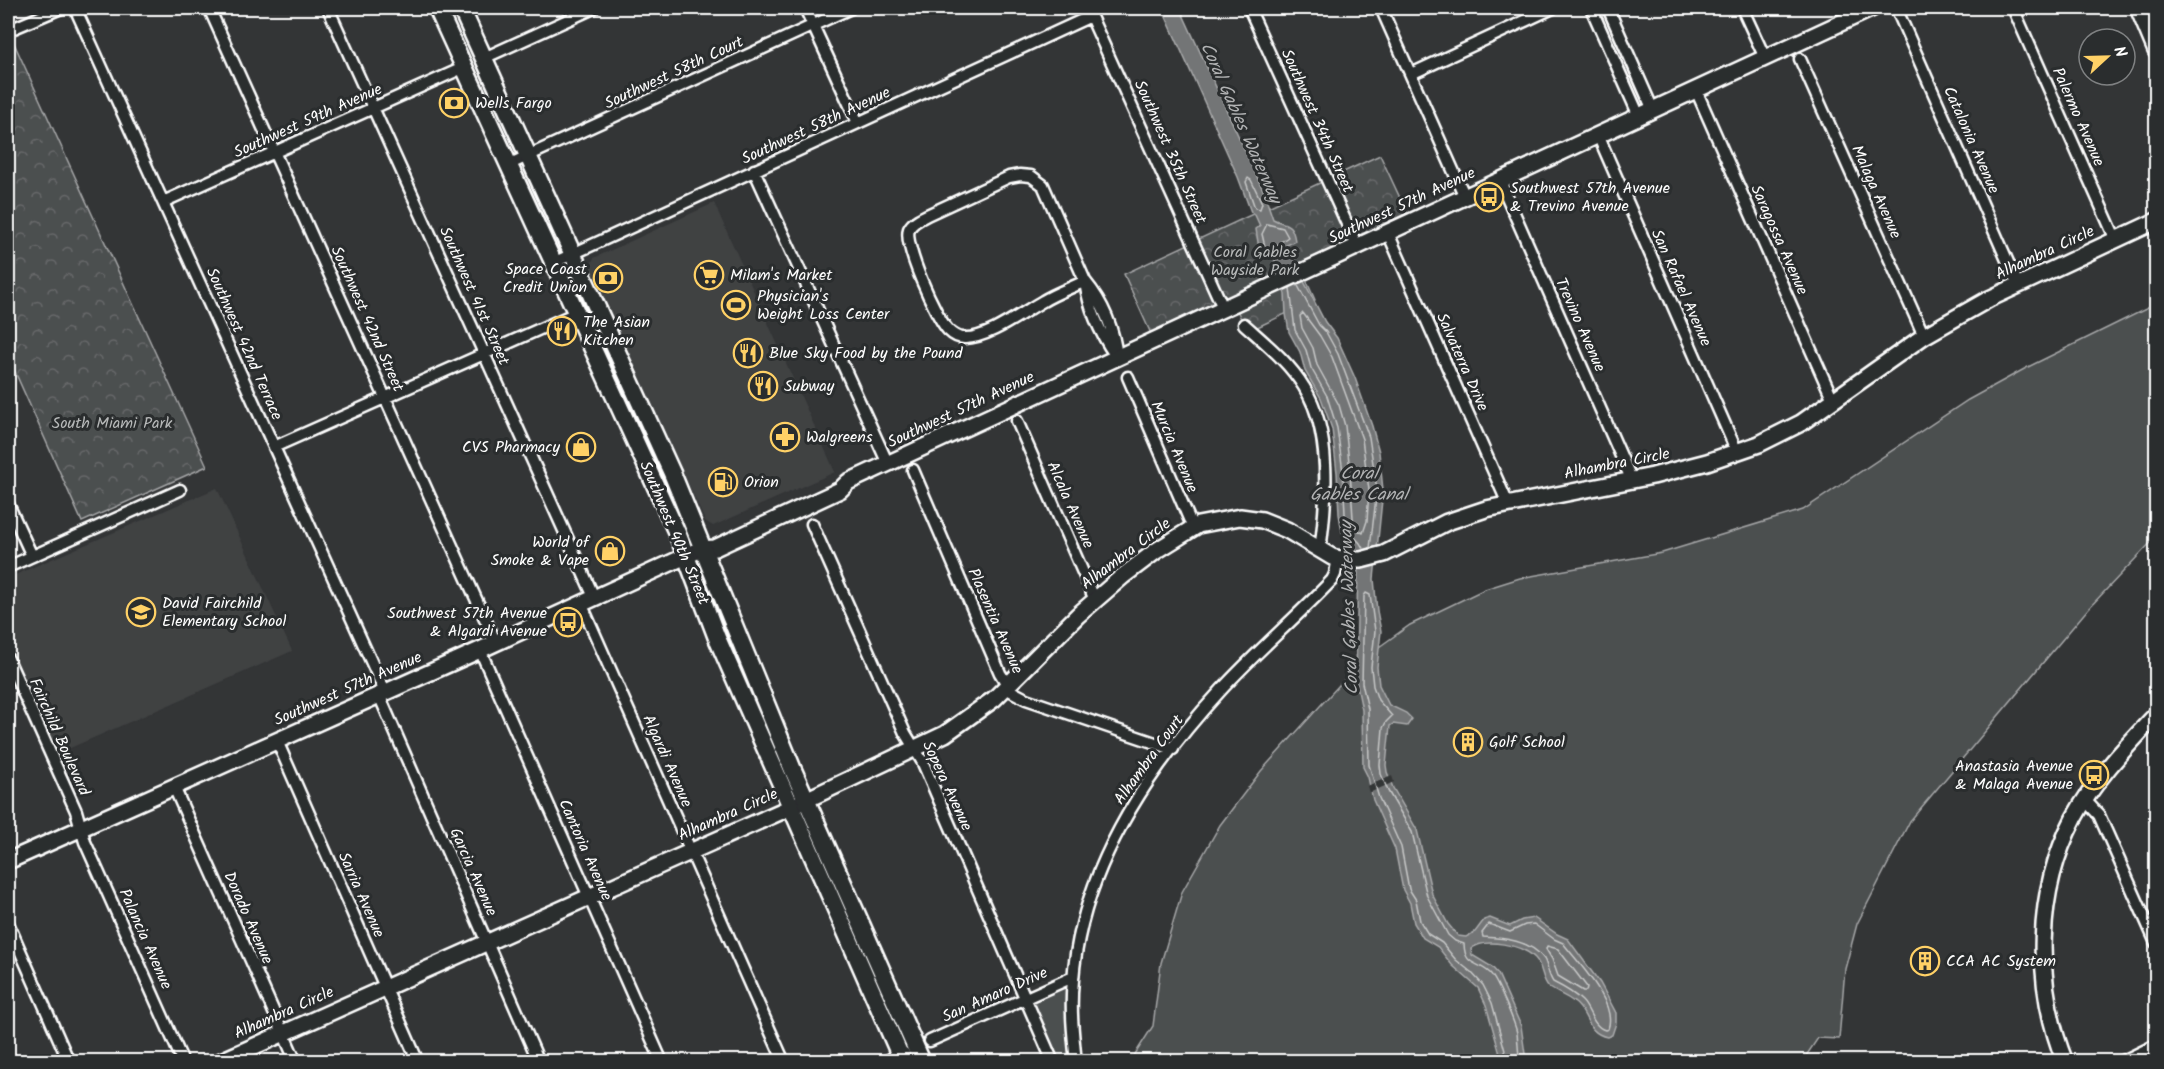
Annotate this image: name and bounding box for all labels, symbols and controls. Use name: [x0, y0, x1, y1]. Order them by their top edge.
north arrow: [2077, 27, 2137, 87]
street label: Southwest 58th Court: [600, 29, 748, 116]
water label: Coral Gables Waterway: [1191, 38, 1290, 211]
text: N: [2106, 43, 2133, 61]
street label: Southwest 34th Street: [1274, 45, 1360, 198]
street label: Palermo Avenue: [2045, 63, 2111, 171]
street label: Southwest 35th Street: [1127, 76, 1213, 229]
street label: Southwest 59th Avenue: [230, 77, 386, 165]
street label: Southwest 58th Avenue: [737, 80, 895, 172]
street label: Catalonia Avenue: [1936, 82, 2006, 198]
bank icon: Wells Fargo: [438, 87, 470, 119]
place label: Wells Fargo: [475, 91, 552, 116]
street label: Malaga Avenue: [1844, 141, 1908, 243]
street label: Southwest 57th Avenue: [1324, 161, 1480, 251]
place label: Southwest 57th Avenue & Trevino Avenue: [1510, 176, 1670, 219]
bus stop icon: Southwest 57th Avenue & Trevino Avenue: [1473, 181, 1505, 213]
street label: Saragossa Avenue: [1744, 181, 1814, 299]
street label: Alhambra Circle: [1991, 219, 2099, 287]
street label: Southwest 41st Street: [432, 223, 516, 370]
street label: San Rafael Avenue: [1644, 225, 1718, 351]
park label: Coral Gables Wayside Park: [1211, 240, 1300, 283]
street label: Southwest 42nd Street: [324, 242, 411, 397]
place label: Space Coast Credit Union: [503, 257, 588, 300]
supermarket icon: Milam's Market: [693, 259, 725, 291]
bank icon: Space Coast Credit Union: [592, 262, 624, 294]
place label: Milam's Market: [730, 263, 833, 288]
street label: Southwest 42nd Terrace: [199, 264, 289, 424]
street label: Trevino Avenue: [1548, 274, 1612, 376]
place label: Physician's Weight Loss Center: [757, 284, 891, 327]
sports icon: Physician's Weight Loss Center: [720, 289, 752, 321]
street label: Salvaterra Drive: [1429, 309, 1495, 415]
place label: The Asian Kitchen: [583, 310, 650, 353]
restaurant icon: The Asian Kitchen: [546, 315, 578, 347]
restaurant icon: Blue Sky Food by the Pound: [732, 337, 764, 369]
place label: Blue Sky Food by the Pound: [769, 341, 963, 366]
street label: Southwest 57th Avenue: [883, 365, 1039, 455]
restaurant icon: Subway: [747, 370, 779, 402]
place label: Subway: [784, 374, 835, 399]
street label: Murcia Avenue: [1143, 397, 1205, 497]
park label: South Miami Park: [52, 411, 173, 436]
pharmacy icon: Walgreens: [769, 421, 801, 453]
place label: Walgreens: [806, 425, 873, 450]
shop icon: CVS Pharmacy: [565, 431, 597, 463]
place label: CVS Pharmacy: [462, 435, 560, 460]
street label: Alhambra Circle: [1562, 442, 1672, 486]
street label: Southwest 40th Street: [632, 457, 716, 610]
street label: Alcala Avenue: [1040, 457, 1100, 553]
water label: Coral Gables Canal: [1310, 460, 1412, 510]
fuel station icon: Orion: [707, 466, 739, 498]
place label: Orion: [744, 470, 779, 495]
street label: Alhambra Circle: [1076, 512, 1176, 596]
water label: Coral Gables Waterway: [1332, 518, 1368, 695]
place label: World of Smoke & Vape: [491, 530, 591, 573]
shop icon: World of Smoke & Vape: [594, 535, 626, 567]
street label: Plasentia Avenue: [960, 564, 1030, 678]
place label: David Fairchild Elementary School: [162, 591, 287, 634]
school or university icon: David Fairchild Elementary School: [125, 596, 157, 628]
place label: Southwest 57th Avenue & Algardi Avenue: [387, 601, 547, 644]
bus stop icon: Southwest 57th Avenue & Algardi Avenue: [552, 606, 584, 638]
street label: Southwest 57th Avenue: [270, 645, 426, 733]
street label: Fairchild Boulevard: [22, 674, 97, 801]
street label: Alhambra Court: [1108, 709, 1191, 810]
street label: Algardi Avenue: [635, 711, 699, 811]
building icon: Golf School: [1452, 726, 1484, 758]
place label: Golf School: [1489, 730, 1565, 755]
street label: Sopera Avenue: [915, 737, 979, 835]
place label: Anastasia Avenue & Malaga Avenue: [1955, 754, 2073, 797]
bus stop icon: Anastasia Avenue & Malaga Avenue: [2078, 759, 2110, 791]
street label: Alhambra Circle: [674, 782, 782, 848]
street label: Cantoria Avenue: [551, 795, 619, 905]
street label: Garcia Avenue: [442, 824, 504, 920]
street label: Sarria Avenue: [331, 848, 391, 942]
street label: Dorado Avenue: [216, 868, 280, 968]
street label: Palancia Avenue: [112, 885, 178, 993]
building icon: CCA AC System: [1909, 945, 1941, 977]
place label: CCA AC System: [1946, 949, 2056, 974]
street label: San Amaro Drive: [938, 961, 1052, 1029]
street label: Alhambra Circle: [230, 980, 338, 1046]

